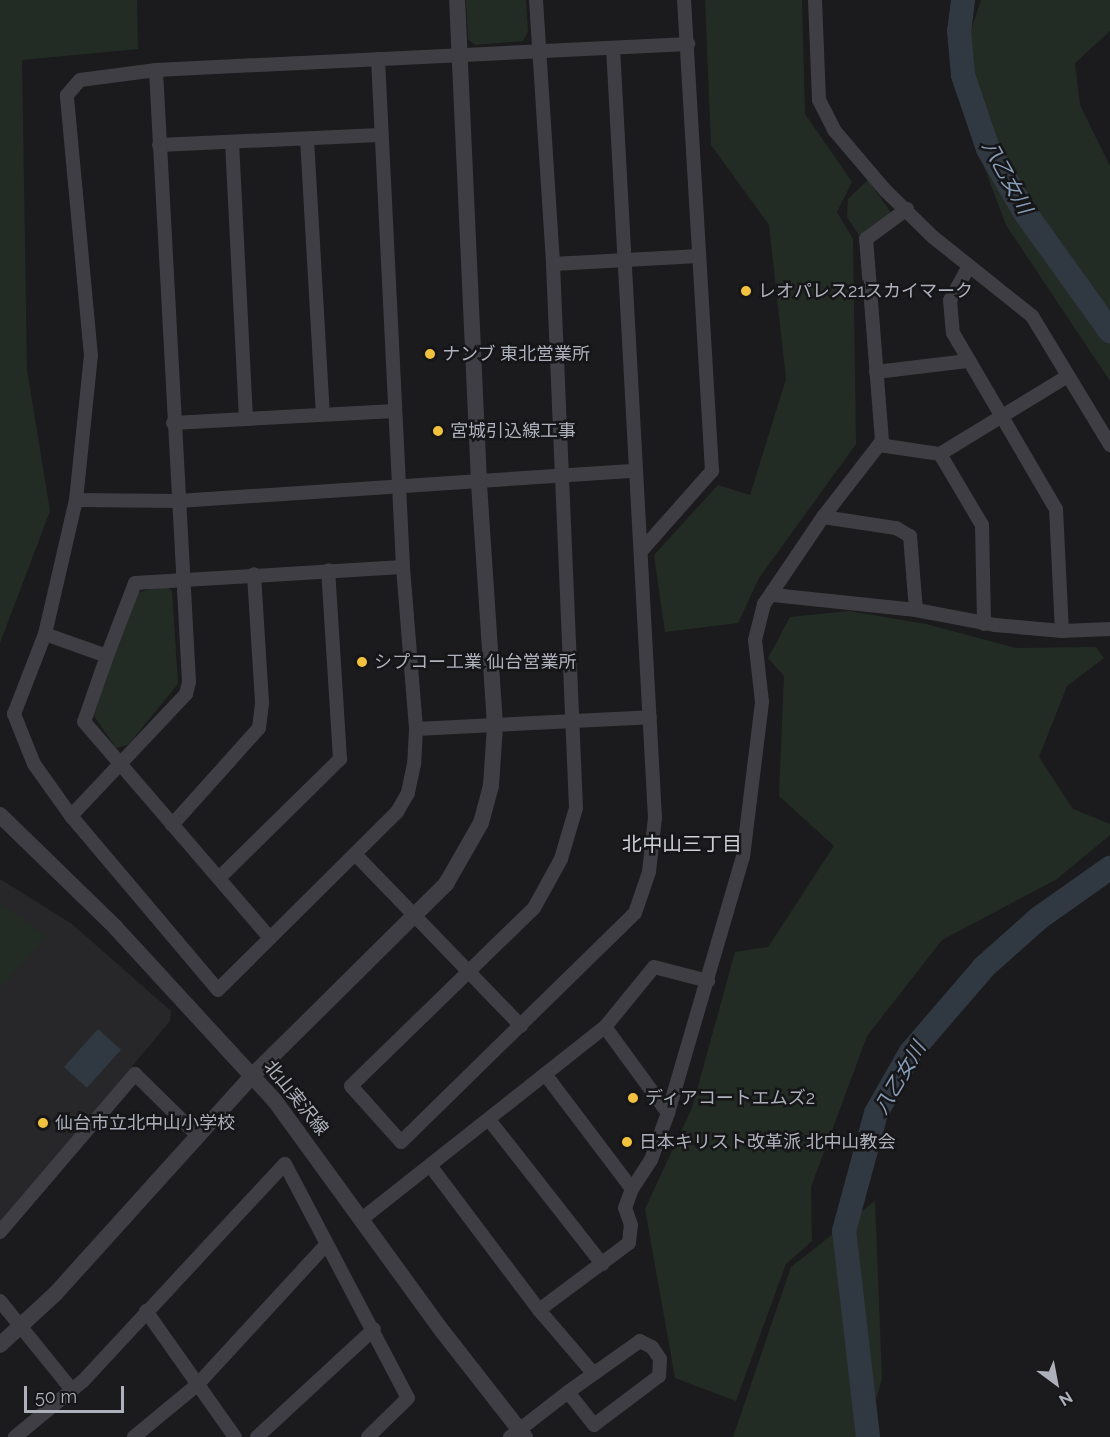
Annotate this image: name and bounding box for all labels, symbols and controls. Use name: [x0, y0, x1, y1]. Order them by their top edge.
water label: 八乙女川: [977, 136, 1037, 218]
place label: レオパレス21スカイマーク: [758, 280, 973, 302]
marker: レオパレス21スカイマーク: [739, 284, 753, 298]
place label: ナンブ 東北営業所: [442, 343, 591, 365]
marker: ナンブ 東北営業所: [423, 347, 437, 361]
place label: 宮城引込線工事: [450, 420, 576, 442]
marker: 宮城引込線工事: [431, 424, 445, 438]
place label: シプコー工業 仙台営業所: [374, 651, 577, 673]
marker: シプコー工業 仙台営業所: [355, 655, 369, 669]
district label: 北中山三丁目: [622, 832, 742, 856]
water label: 八乙女川: [869, 1038, 931, 1118]
street label: 北山実沢線: [259, 1056, 333, 1140]
place label: ディアコートエムズ2: [645, 1087, 816, 1109]
marker: ディアコートエムズ2: [626, 1091, 640, 1105]
place label: 仙台市立北中山小学校: [55, 1112, 235, 1134]
marker: 仙台市立北中山小学校: [36, 1116, 50, 1130]
place label: 日本キリスト改革派 北中山教会: [639, 1131, 896, 1153]
marker: 日本キリスト改革派 北中山教会: [620, 1135, 634, 1149]
north arrow: [1026, 1353, 1086, 1413]
scale bar: [27, 1374, 128, 1412]
text: 50 m: [35, 1386, 77, 1407]
text: N: [1056, 1387, 1076, 1410]

